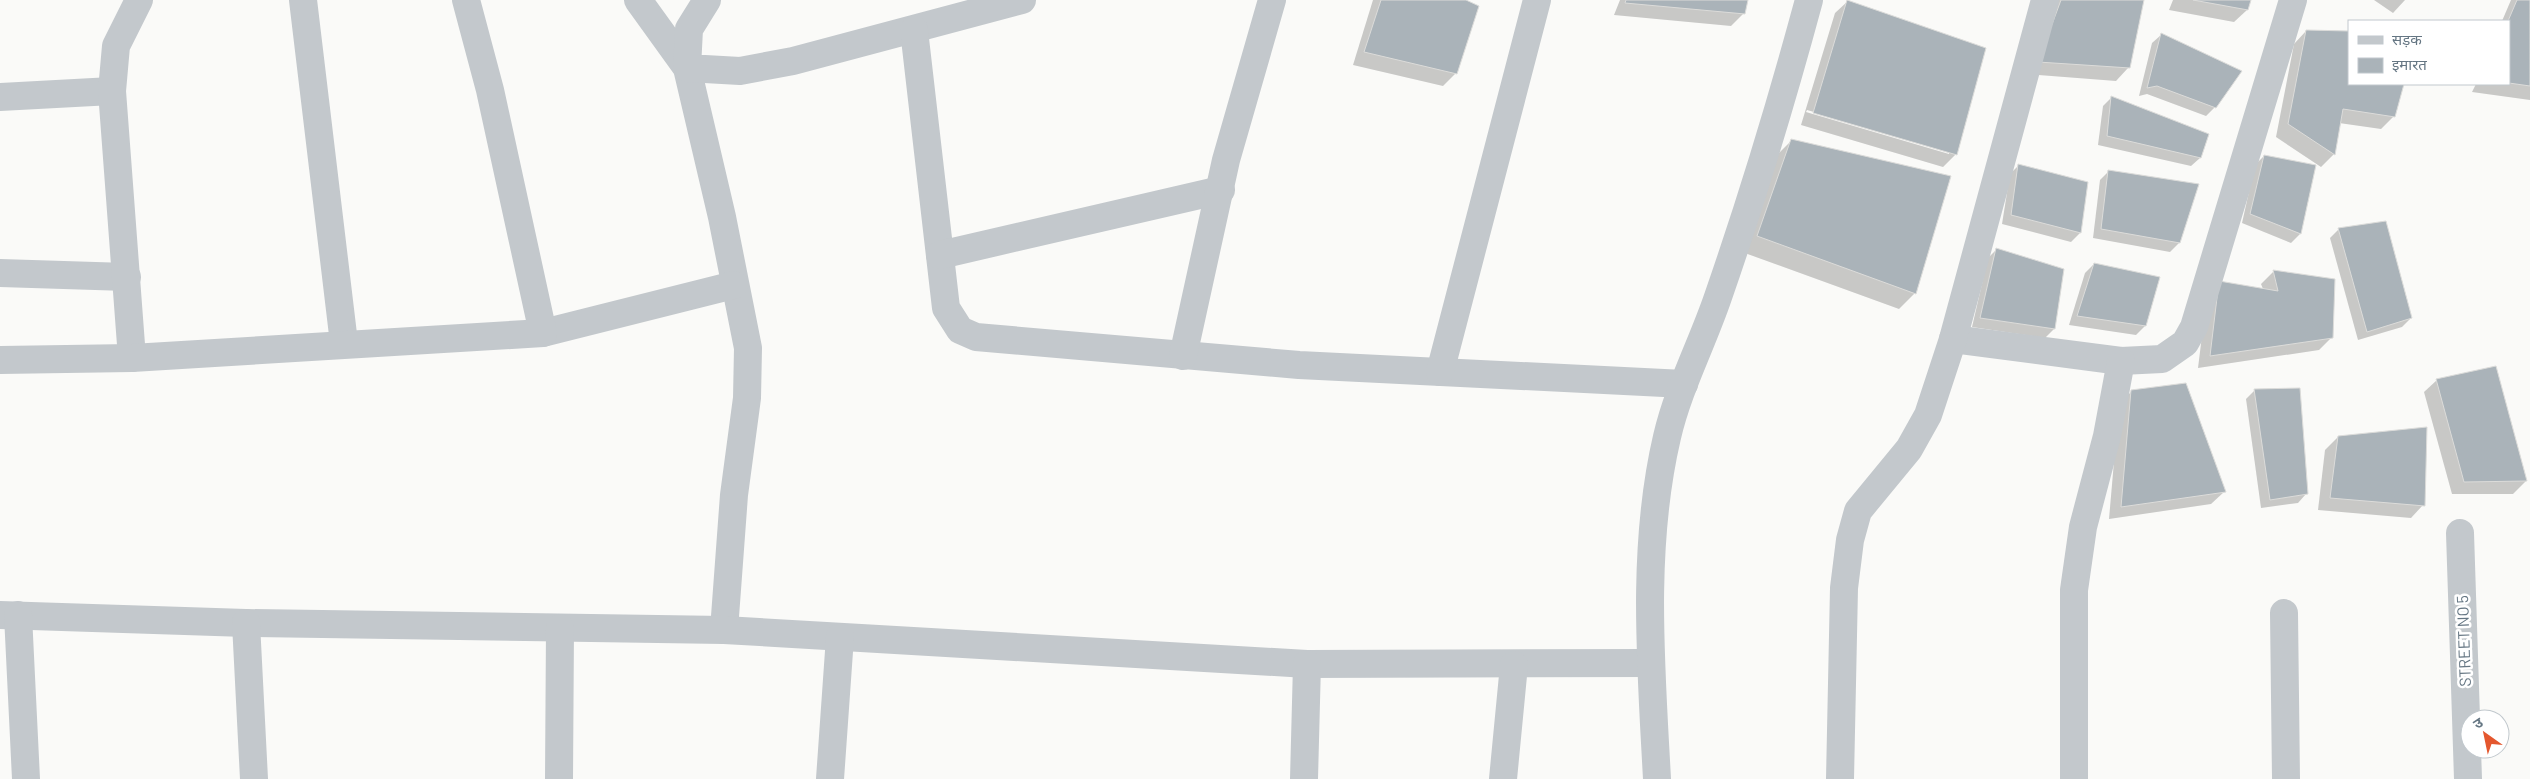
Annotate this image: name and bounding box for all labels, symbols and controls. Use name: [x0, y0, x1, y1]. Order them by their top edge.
legend: [2348, 20, 2510, 85]
text: सड़क: [2392, 30, 2422, 48]
text: इमारत: [2392, 55, 2427, 73]
street label: STREET NO 5: [2452, 595, 2474, 687]
north arrow: [2460, 709, 2510, 759]
text: उ: [2470, 713, 2486, 732]

